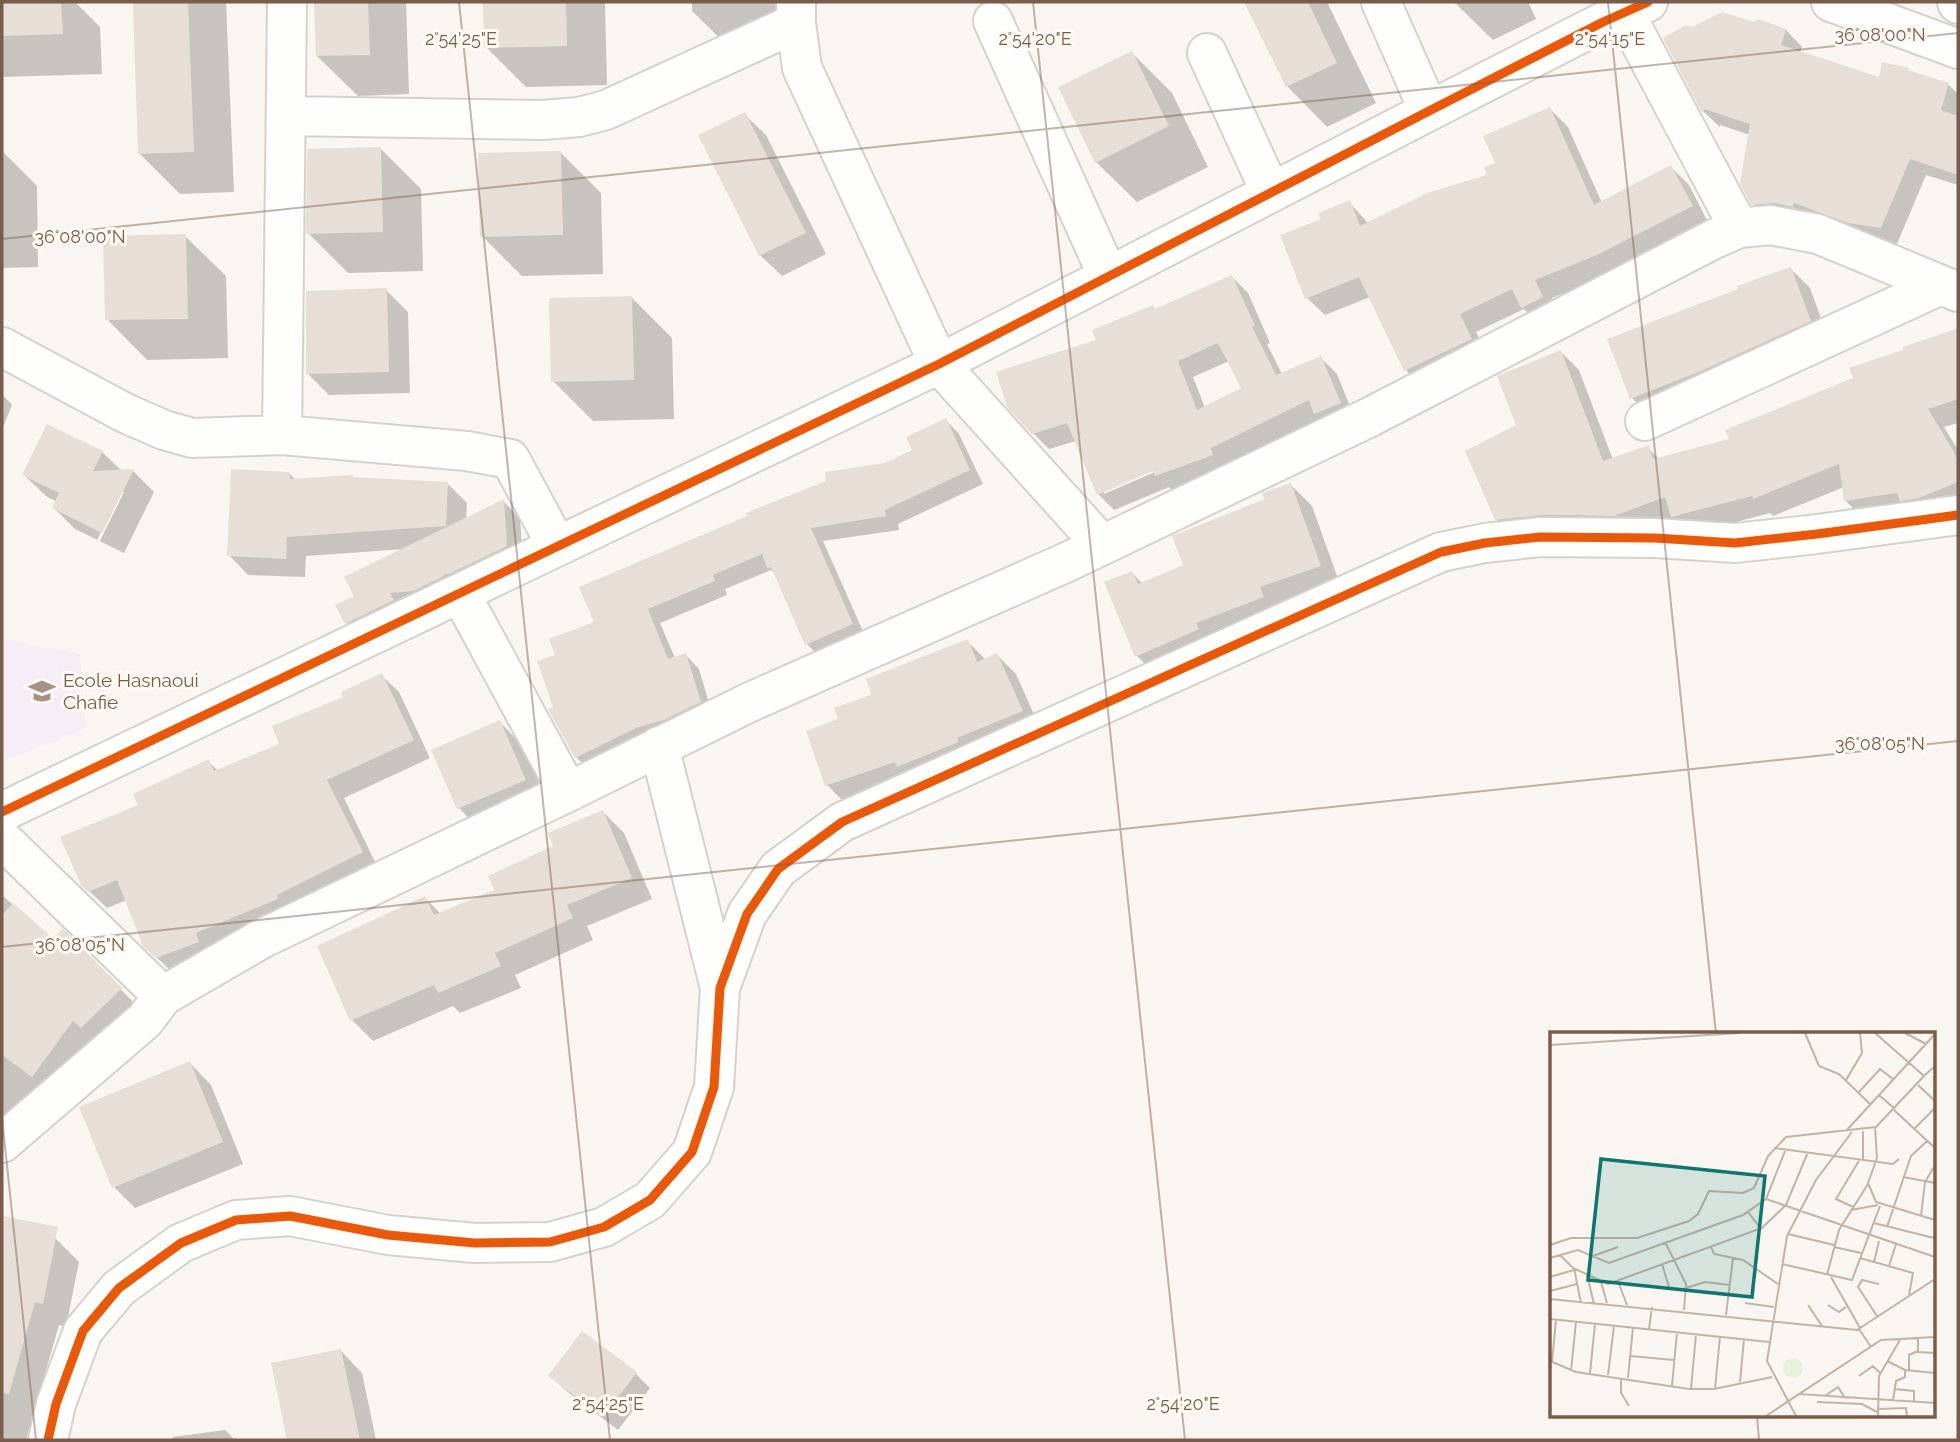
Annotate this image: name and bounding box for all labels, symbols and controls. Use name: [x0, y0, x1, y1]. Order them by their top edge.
text: 36°08'00"N: [1834, 24, 1926, 45]
text: 2°54'25"E: [425, 28, 497, 49]
text: 2°54'20"E: [998, 28, 1072, 49]
text: 2°54'15"E: [1575, 28, 1645, 49]
text: 36°08'00"N: [34, 226, 126, 247]
place label: Ecole Hasnaoui Chafie: [63, 669, 199, 713]
school or university icon: Ecole Hasnaoui Chafie: [27, 676, 57, 706]
text: 36°08'05"N: [1835, 733, 1925, 754]
text: 36°08'05"N: [35, 934, 125, 955]
inset map: [1550, 1032, 1936, 1418]
text: 2°54'25"E: [572, 1393, 644, 1414]
text: 2°54'20"E: [1146, 1393, 1220, 1414]

